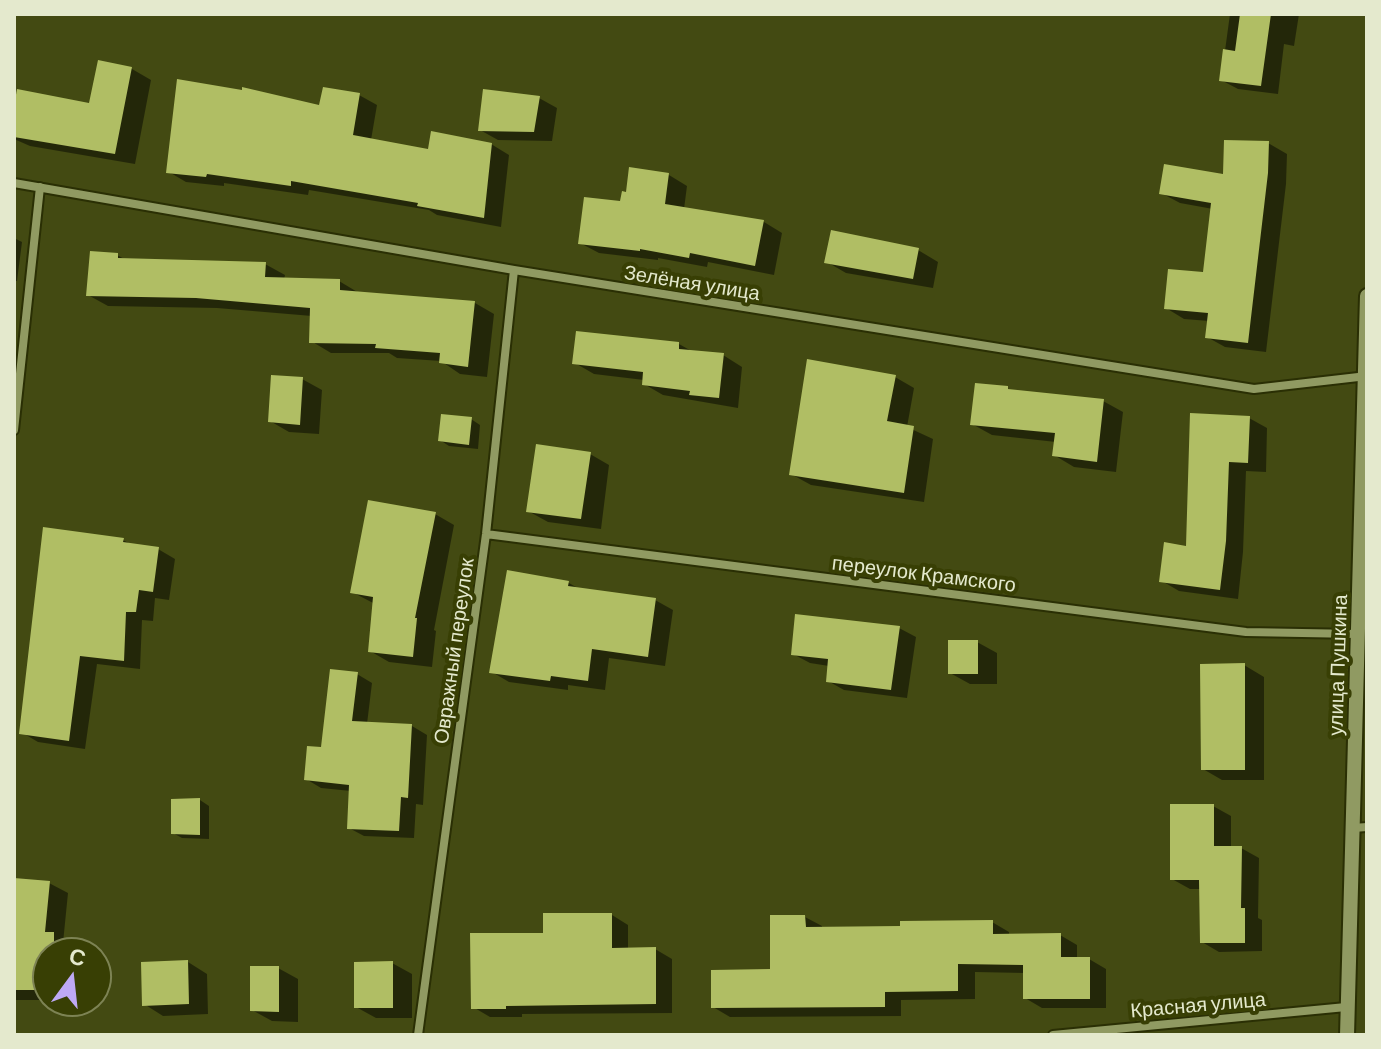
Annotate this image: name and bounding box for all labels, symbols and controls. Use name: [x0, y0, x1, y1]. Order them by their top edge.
street label: Зелёная улица: [622, 260, 762, 306]
street label: переулок Крамского: [831, 551, 1017, 597]
street label: Овражный переулок: [429, 556, 479, 746]
street label: улица Пушкина: [1324, 594, 1352, 736]
north arrow: [32, 937, 112, 1017]
text: С: [67, 941, 89, 970]
street label: Красная улица: [1129, 987, 1267, 1023]

